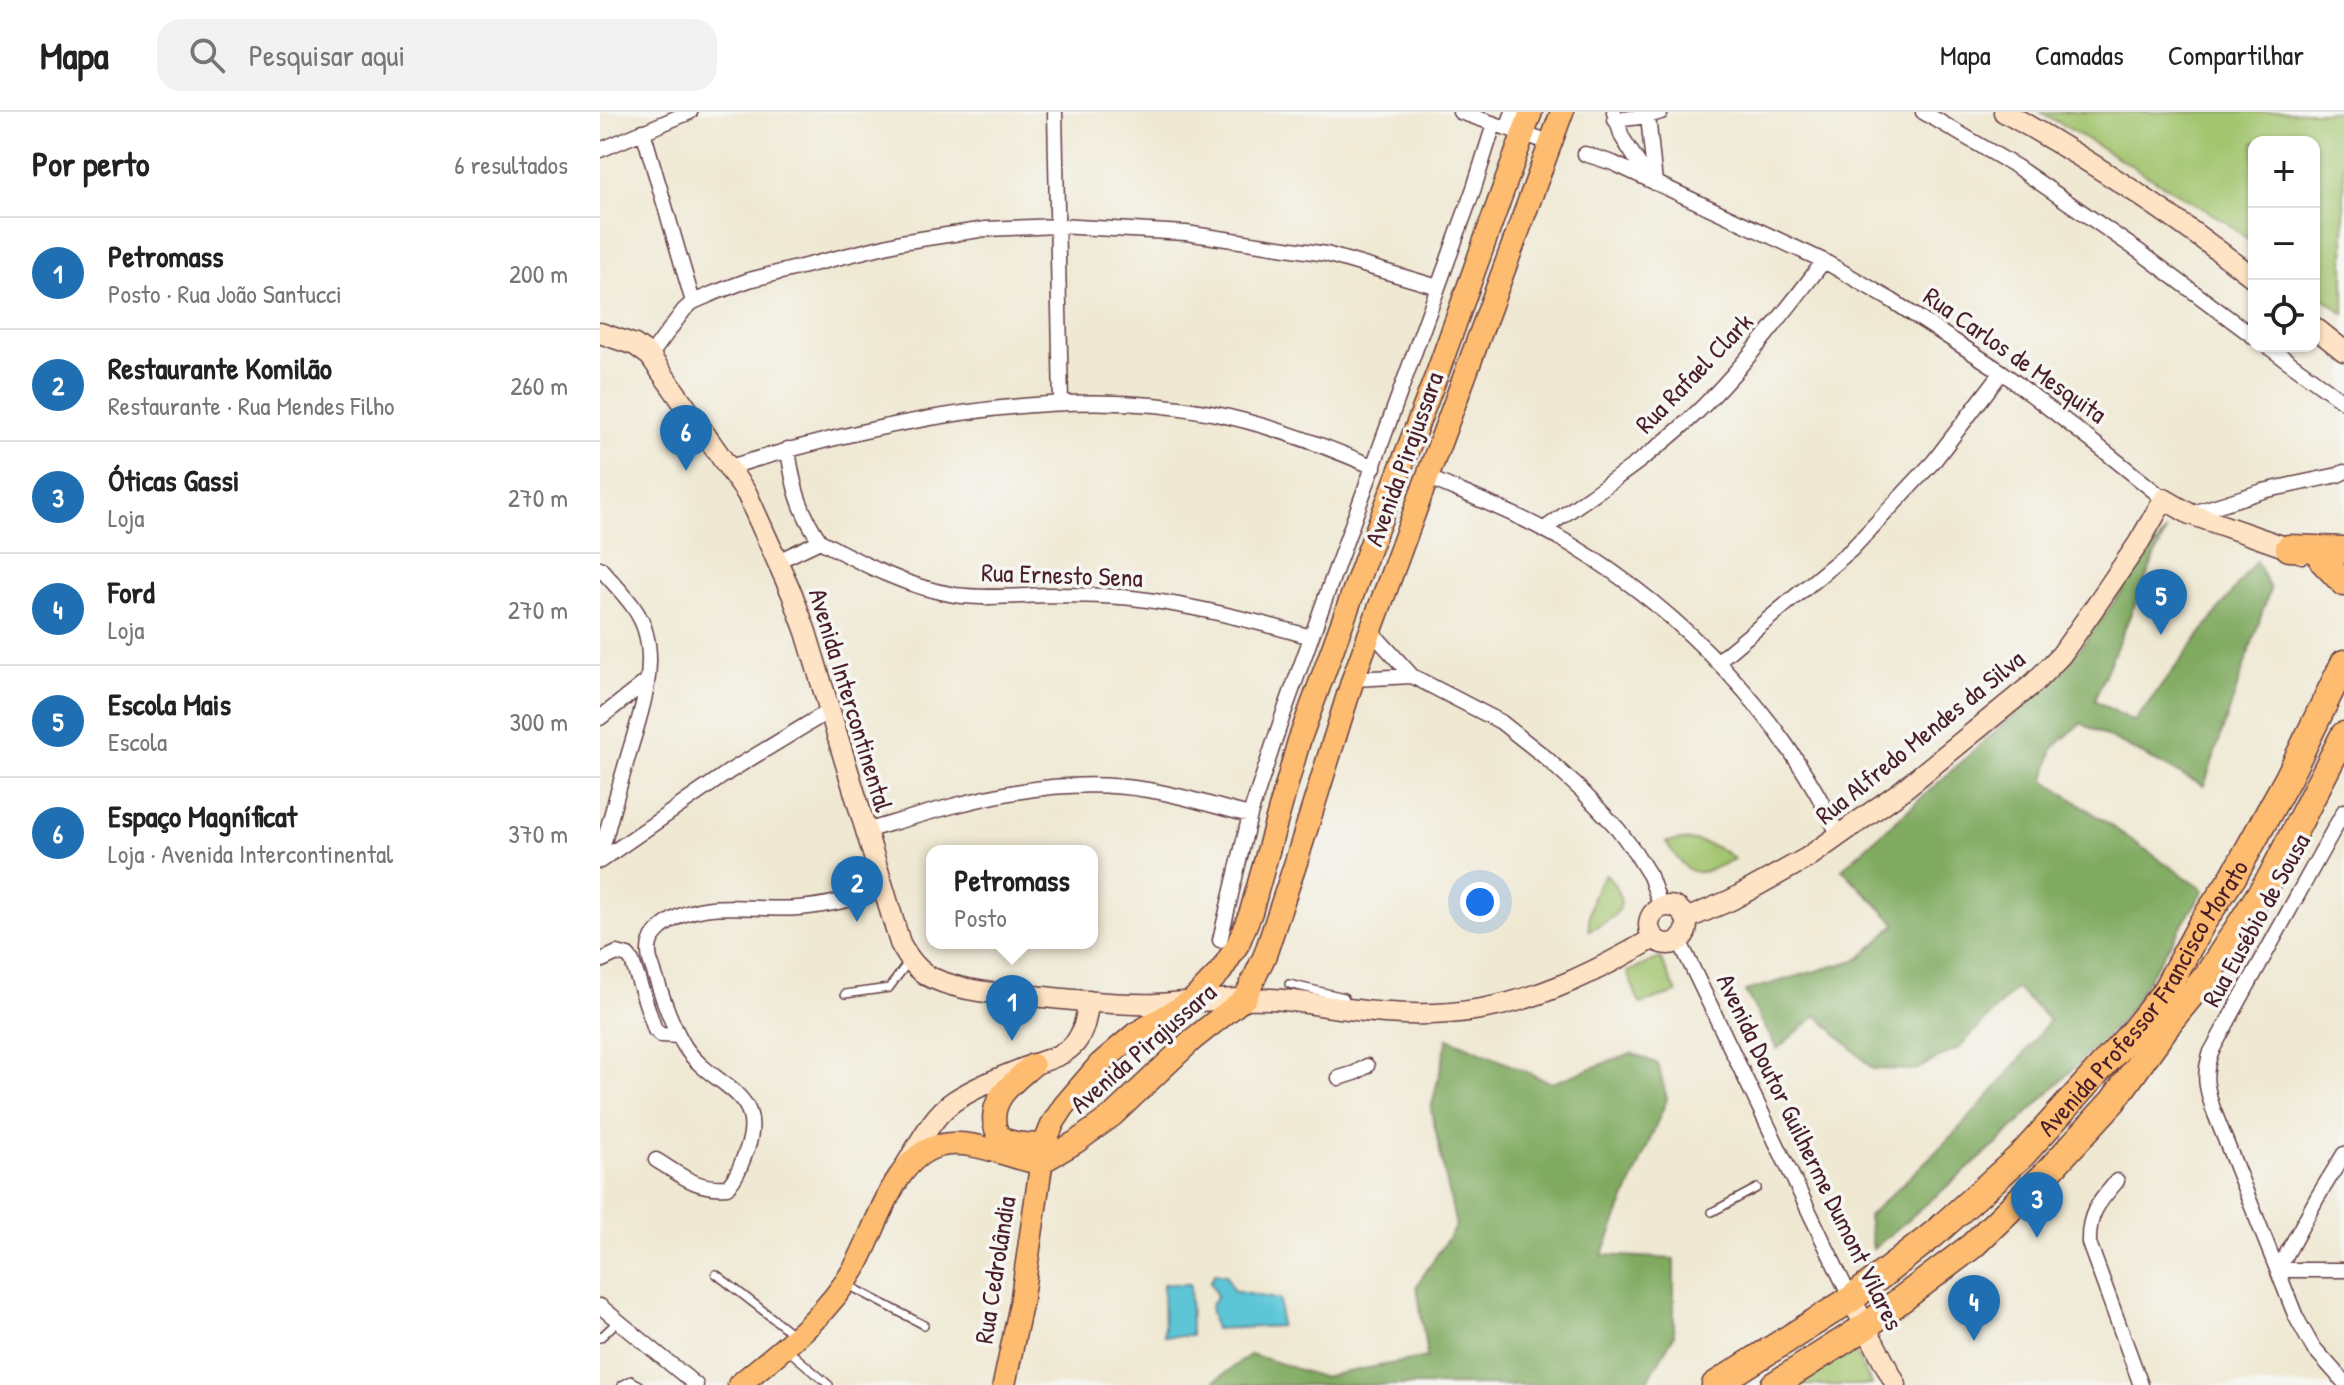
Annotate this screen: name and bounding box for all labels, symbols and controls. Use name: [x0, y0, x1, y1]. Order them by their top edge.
search box: [157, 19, 717, 91]
text: Mapa: [40, 29, 109, 81]
icon: search: [185, 33, 229, 77]
text: Pesquisar aqui: [249, 35, 405, 75]
text: Mapa: [1940, 36, 1991, 74]
text: Camadas: [2035, 36, 2124, 74]
text: Compartilhar: [2168, 36, 2304, 74]
map controls: [2248, 136, 2320, 352]
button: +: [2248, 136, 2320, 208]
text: Por perto: [32, 141, 150, 187]
text: 6 resultados: [454, 147, 568, 182]
button: −: [2248, 208, 2320, 280]
text: Petromass: [108, 236, 224, 276]
text: 1: [53, 256, 63, 291]
text: 200 m: [509, 256, 568, 291]
text: Posto · Rua João Santucci: [108, 276, 342, 311]
street label: Rua Carlos de Mesquita: [1917, 278, 2114, 431]
button: locate: [2248, 280, 2320, 352]
street label: Rua Rafael Clark: [1627, 304, 1760, 441]
text: Restaurante Komilão: [108, 348, 332, 388]
street label: Avenida Pirajussara: [1356, 367, 1451, 551]
text: 2: [52, 368, 64, 403]
text: 260 m: [510, 368, 568, 403]
text: Restaurante · Rua Mendes Filho: [108, 388, 394, 423]
pin: 6: [660, 405, 712, 471]
text: Óticas Gassi: [108, 460, 240, 500]
text: 3: [52, 480, 64, 515]
text: 270 m: [508, 480, 568, 515]
text: Loja: [108, 500, 144, 535]
street label: Rua Ernesto Sena: [981, 554, 1143, 595]
pin: 5: [2135, 569, 2187, 635]
text: Ford: [108, 572, 155, 612]
street label: Avenida Intercontinental: [801, 584, 902, 816]
text: 4: [53, 592, 63, 627]
text: 270 m: [508, 592, 568, 627]
text: Loja: [108, 612, 144, 647]
street label: Rua Alfredo Mendes da Silva: [1808, 641, 2032, 832]
text: Escola Mais: [108, 684, 231, 724]
text: 5: [53, 704, 64, 739]
text: 300 m: [509, 704, 568, 739]
text: Escola: [108, 724, 167, 759]
text: Espaço Magníficat: [108, 796, 297, 836]
text: 6: [53, 816, 63, 851]
text: 370 m: [508, 816, 568, 851]
street label: Rua Eusébio de Sousa: [2193, 827, 2318, 1013]
text: Loja · Avenida Intercontinental: [108, 836, 393, 871]
popup: [926, 845, 1098, 949]
street label: Avenida Professor Francisco Morato: [2030, 853, 2256, 1143]
pin: 2: [831, 856, 883, 922]
text: Petromass: [954, 860, 1070, 900]
your location: [1460, 882, 1500, 922]
text: Posto: [954, 900, 1007, 935]
street label: Avenida Doutor Guilherme Dumont Vilares: [1709, 968, 1912, 1336]
street label: Avenida Pirajussara: [1062, 974, 1223, 1121]
pin: 1: [986, 975, 1038, 1041]
pin: 3: [2011, 1172, 2063, 1238]
street label: Rua Cedrolândia: [966, 1194, 1023, 1346]
pin: 4: [1948, 1275, 2000, 1341]

